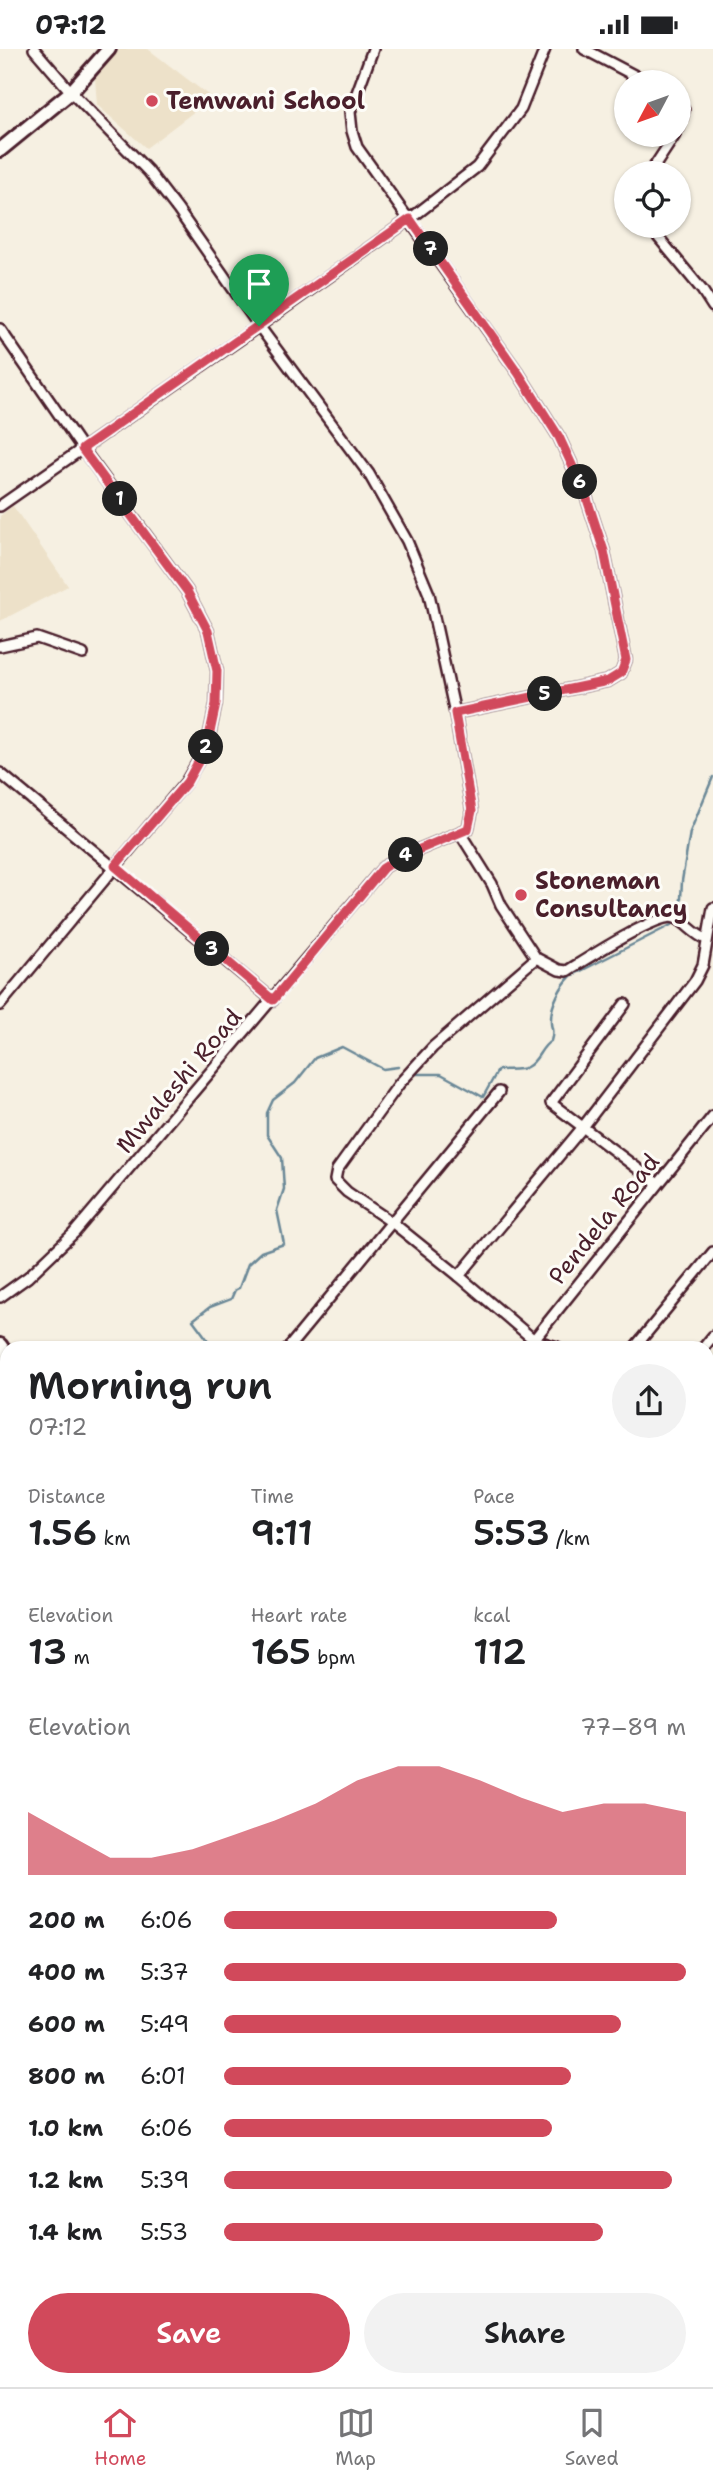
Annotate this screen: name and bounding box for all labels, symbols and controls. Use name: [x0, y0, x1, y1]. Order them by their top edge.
text: 07:12: [35, 7, 106, 42]
north arrow: [614, 70, 691, 147]
map controls: [614, 70, 691, 238]
place label: Temwani School: [166, 85, 365, 117]
marker: Temwani School: [144, 93, 160, 109]
button: locate: [614, 161, 691, 238]
pin: 7: [414, 231, 448, 267]
text: 7: [424, 236, 437, 261]
pin: [229, 254, 289, 326]
icon: arrive: [240, 265, 278, 303]
pin: 6: [562, 465, 598, 499]
text: 6: [573, 469, 586, 494]
pin: 1: [102, 482, 138, 517]
text: 1: [115, 486, 124, 511]
pin: 5: [528, 677, 562, 711]
text: 5: [539, 681, 550, 706]
pin: 2: [188, 729, 224, 765]
text: 2: [199, 734, 212, 759]
pin: 4: [388, 837, 424, 873]
text: 4: [399, 842, 412, 867]
place label: Stoneman Consultancy: [535, 865, 687, 925]
marker: Stoneman Consultancy: [513, 887, 529, 903]
pin: 3: [194, 932, 230, 967]
text: 3: [205, 936, 218, 961]
street label: Mwaleshi Road: [109, 1002, 249, 1160]
street label: Pendela Road: [541, 1147, 667, 1291]
text: Morning run: [28, 1360, 272, 1411]
button: share: [612, 1364, 686, 1438]
text: 07:12: [28, 1412, 87, 1442]
text: Distance: [28, 1484, 106, 1509]
text: Time: [251, 1484, 294, 1509]
text: Pace: [473, 1484, 515, 1509]
text: 1.56: [28, 1509, 97, 1556]
text: 9:11: [251, 1509, 313, 1556]
text: 5:53: [473, 1509, 550, 1556]
text: km: [97, 1526, 131, 1551]
text: /km: [550, 1526, 590, 1551]
text: Elevation: [28, 1603, 113, 1628]
text: Heart rate: [251, 1603, 347, 1628]
text: kcal: [473, 1603, 510, 1628]
text: 13: [28, 1628, 67, 1675]
text: 165: [251, 1628, 311, 1675]
text: 112: [473, 1628, 526, 1675]
text: m: [67, 1645, 90, 1670]
text: bpm: [311, 1645, 355, 1670]
text: Elevation: [28, 1712, 131, 1742]
text: 77–89 m: [580, 1712, 686, 1742]
text: 200 m: [28, 1905, 105, 1935]
text: 6:06: [140, 1905, 193, 1935]
text: 400 m: [28, 1957, 105, 1987]
text: 5:37: [140, 1957, 189, 1987]
text: 600 m: [28, 2009, 105, 2039]
text: 5:49: [140, 2009, 189, 2039]
text: 800 m: [28, 2061, 105, 2091]
text: 6:01: [140, 2061, 186, 2091]
text: 1.0 km: [28, 2113, 103, 2143]
text: 6:06: [140, 2113, 193, 2143]
text: 1.2 km: [28, 2165, 104, 2195]
text: 5:39: [140, 2165, 189, 2195]
text: 1.4 km: [28, 2217, 102, 2247]
text: 5:53: [140, 2217, 188, 2247]
button: Save: [28, 2293, 350, 2373]
button: Share: [364, 2293, 686, 2373]
tab: Home: [94, 2404, 147, 2471]
tab: Map: [335, 2404, 376, 2471]
tab: Saved: [565, 2404, 619, 2471]

